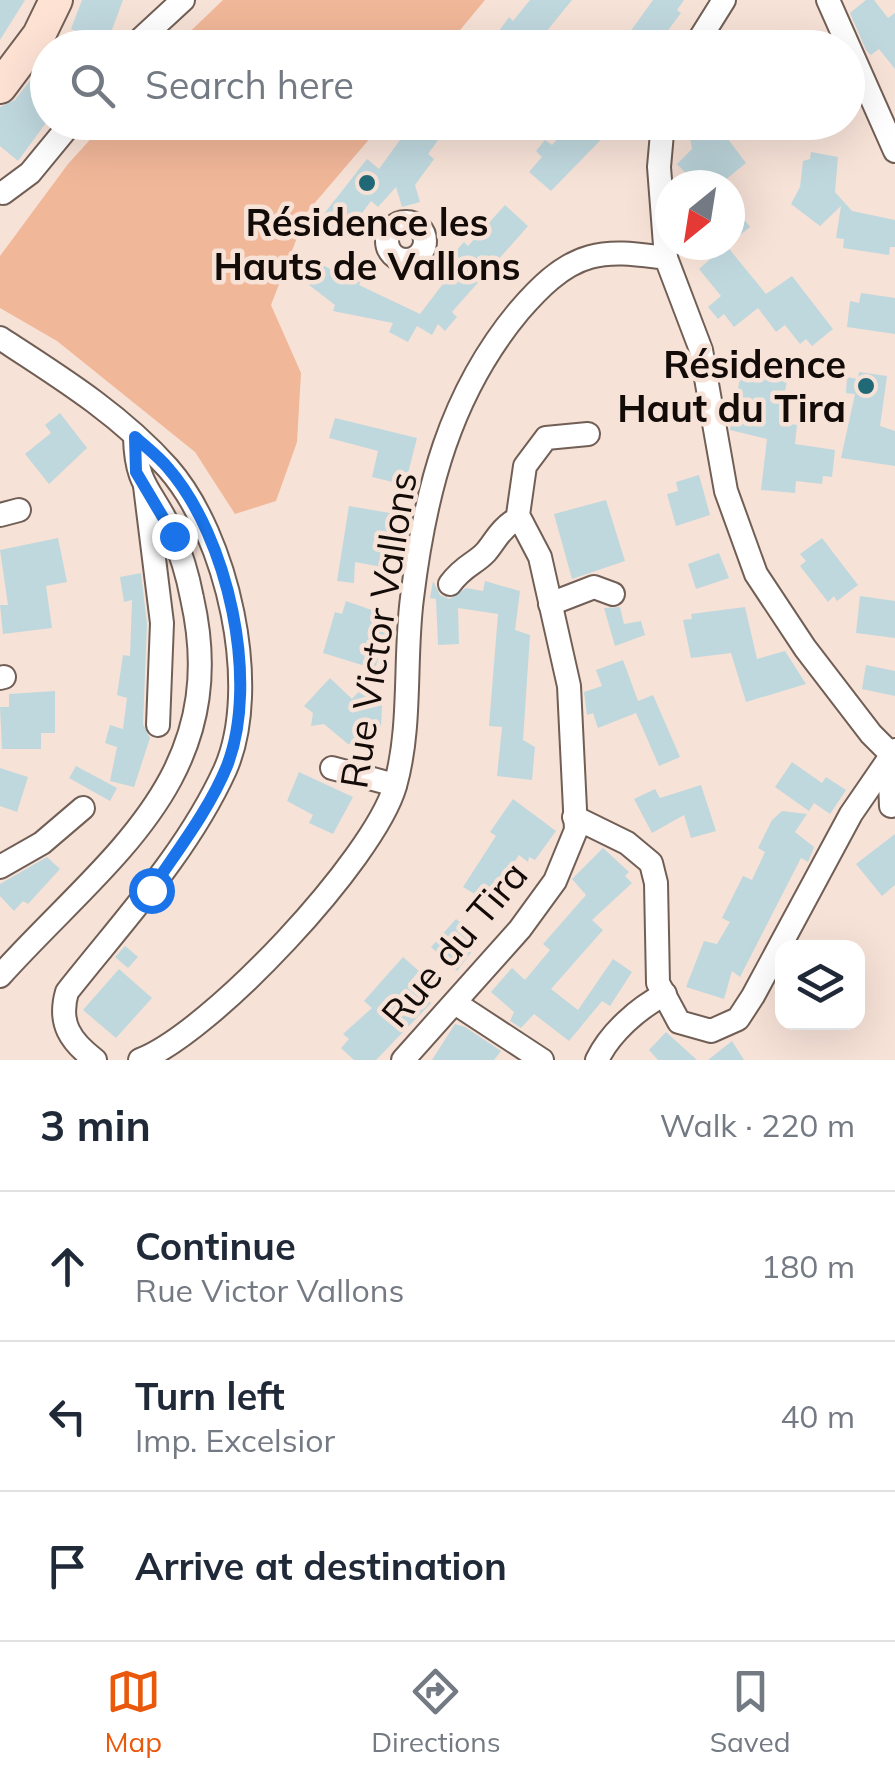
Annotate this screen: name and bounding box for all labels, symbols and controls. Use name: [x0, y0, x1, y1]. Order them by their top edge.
search box: [30, 30, 865, 140]
icon: search: [65, 58, 120, 113]
text: Search here: [145, 61, 354, 109]
north arrow: [655, 170, 745, 260]
marker: Résidence les Hauts de Vallons: [356, 172, 378, 194]
place label: Résidence les Hauts de Vallons: [213, 198, 521, 290]
place label: Résidence Haut du Tira: [617, 340, 846, 432]
marker: Résidence Haut du Tira: [855, 375, 877, 397]
street label: Rue Victor Vallons: [329, 468, 427, 792]
route end: [152, 514, 198, 560]
street label: Rue du Tira: [371, 851, 537, 1037]
route start: [129, 868, 175, 914]
map controls: [775, 940, 865, 1030]
button: layers: [775, 940, 865, 1030]
text: 3 min: [40, 1099, 151, 1152]
text: Walk · 220 m: [660, 1105, 855, 1145]
text: Continue: [135, 1222, 296, 1270]
icon: ahead: [40, 1239, 95, 1294]
text: 180 m: [761, 1246, 855, 1286]
text: Rue Victor Vallons: [135, 1270, 404, 1310]
text: Turn left: [135, 1372, 285, 1420]
icon: left: [40, 1389, 95, 1444]
text: 40 m: [780, 1396, 855, 1436]
text: Imp. Excelsior: [135, 1420, 335, 1460]
icon: arrive: [40, 1539, 95, 1594]
text: Arrive at destination: [135, 1542, 507, 1590]
tab: Map: [105, 1664, 162, 1759]
tab: Directions: [371, 1664, 501, 1759]
tab: Saved: [710, 1664, 790, 1759]

